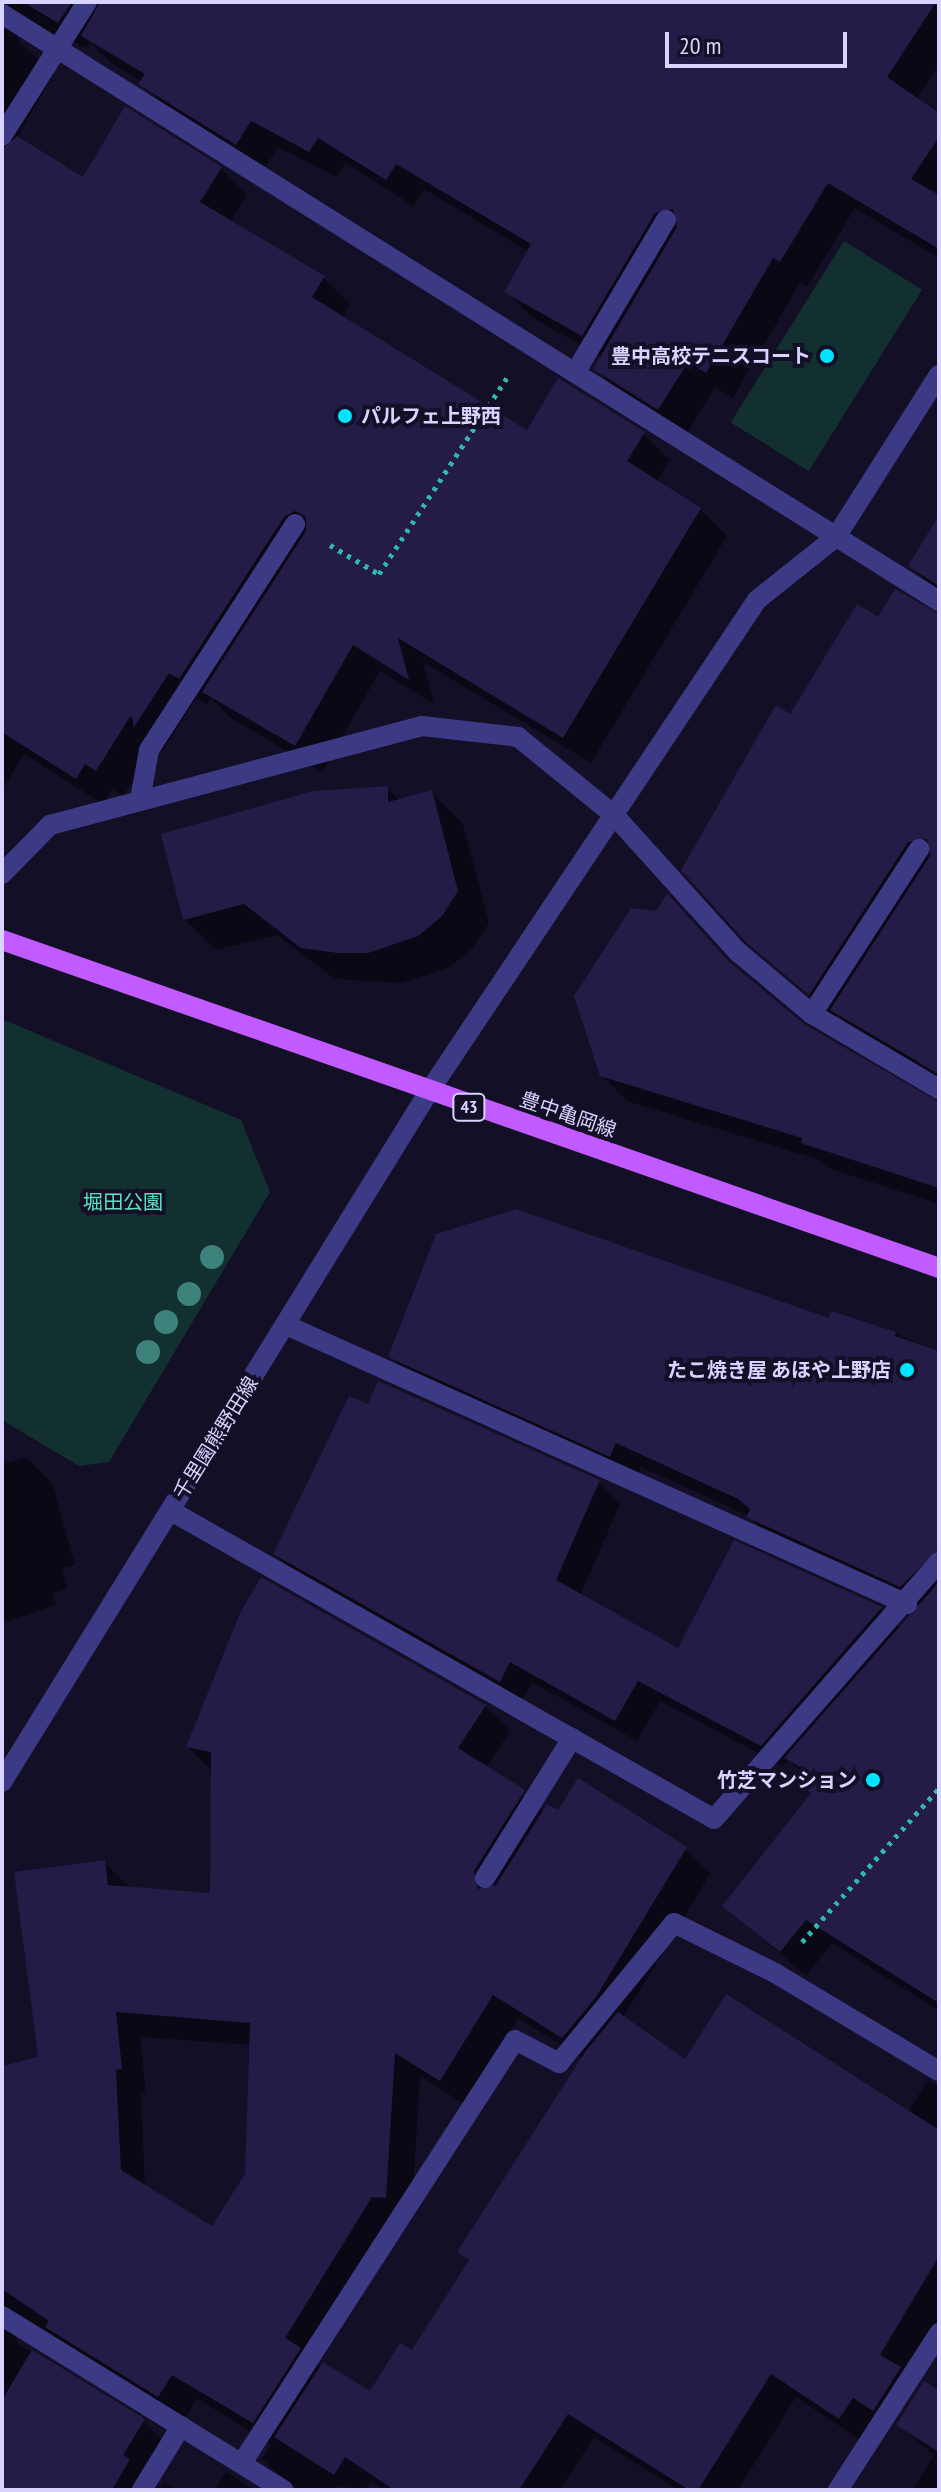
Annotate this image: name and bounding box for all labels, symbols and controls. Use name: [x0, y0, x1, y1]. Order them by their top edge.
scale bar: [669, 16, 851, 66]
text: 20 m: [679, 30, 721, 61]
place label: 豊中高校テニスコート: [611, 344, 811, 368]
marker: 豊中高校テニスコート: [818, 347, 836, 365]
place label: パルフェ上野西: [361, 404, 501, 428]
marker: パルフェ上野西: [336, 407, 354, 425]
street label: 豊中亀岡線: [517, 1087, 619, 1143]
road number: 43: [451, 1093, 487, 1121]
park label: 堀田公園: [83, 1190, 163, 1214]
place label: たこ焼き屋 あほや上野店: [667, 1358, 891, 1382]
marker: たこ焼き屋 あほや上野店: [898, 1361, 916, 1379]
street label: 千里園熊野田線: [169, 1372, 263, 1504]
place label: 竹芝マンション: [717, 1768, 857, 1792]
marker: 竹芝マンション: [864, 1771, 882, 1789]

